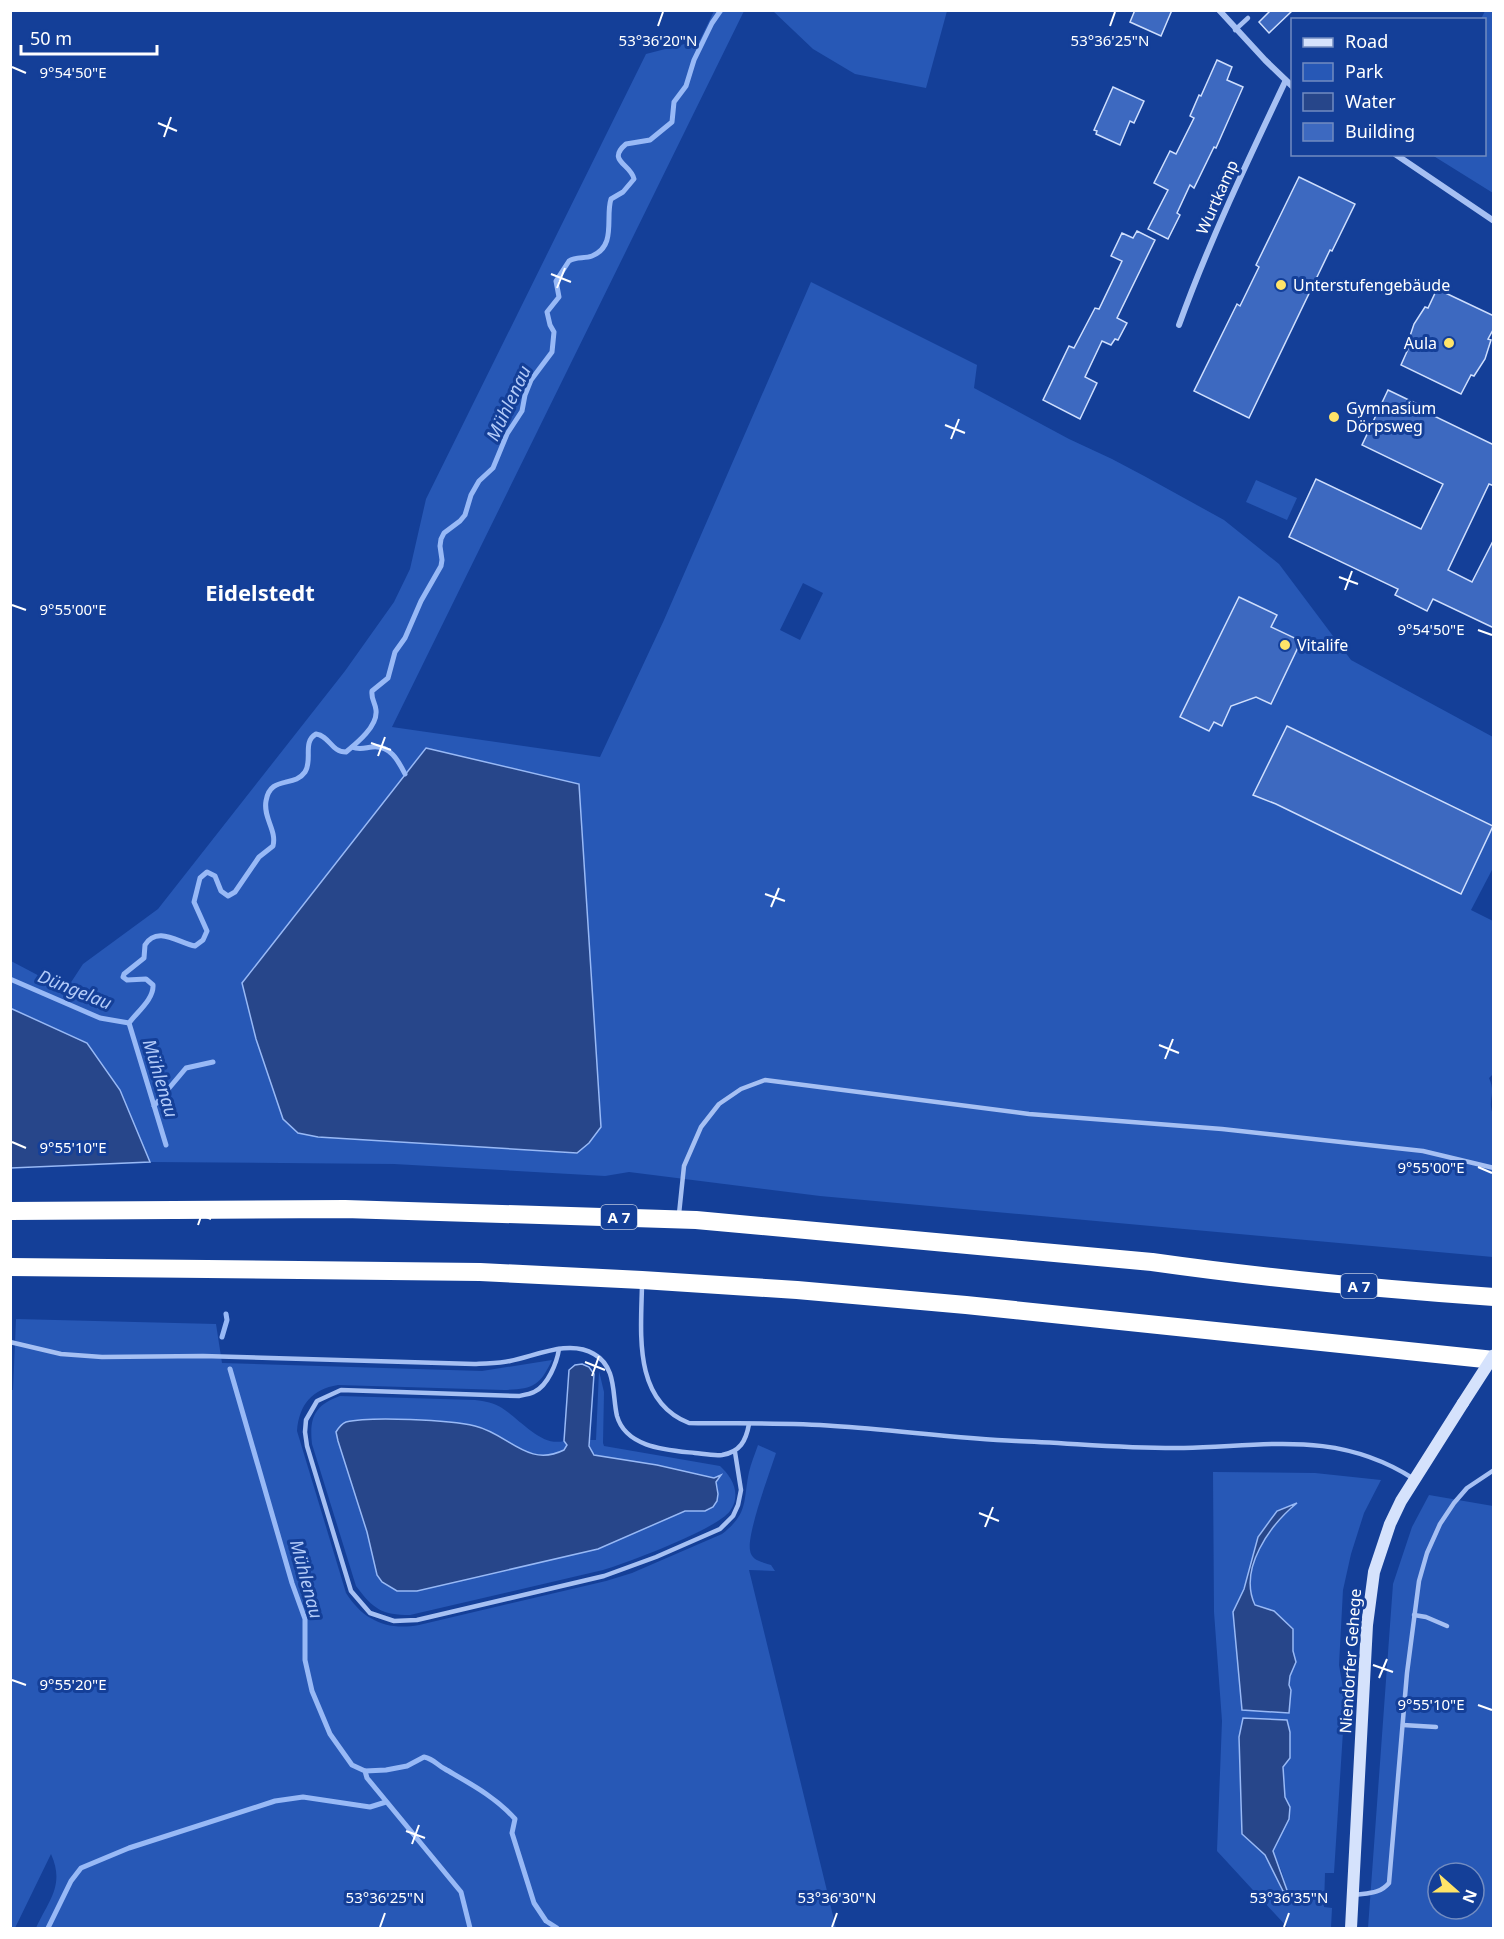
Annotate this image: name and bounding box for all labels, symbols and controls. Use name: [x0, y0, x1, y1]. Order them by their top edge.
scale bar: [21, 18, 158, 56]
legend: [1291, 18, 1486, 156]
text: 50 m: [30, 26, 72, 50]
text: Road: [1345, 29, 1388, 53]
text: 53°36'20"N: [619, 30, 697, 50]
text: 53°36'25"N: [1071, 30, 1149, 50]
text: Park: [1345, 59, 1383, 83]
text: 9°54'50"E: [39, 62, 107, 82]
text: Water: [1345, 89, 1396, 113]
text: Building: [1345, 119, 1415, 143]
street label: Wurtkamp: [1191, 156, 1243, 238]
place label: Unterstufengebäude: [1293, 274, 1450, 296]
marker: Unterstufengebäude: [1274, 278, 1288, 292]
place label: Aula: [1404, 332, 1437, 354]
marker: Aula: [1442, 336, 1456, 350]
water label: Mühlenau: [480, 361, 536, 445]
place label: Gymnasium Dörpsweg: [1346, 397, 1436, 437]
marker: Gymnasium Dörpsweg: [1327, 410, 1341, 424]
district label: Eidelstedt: [205, 577, 315, 607]
text: 9°55'00"E: [39, 599, 107, 619]
text: 9°54'50"E: [1397, 619, 1465, 639]
place label: Vitalife: [1297, 634, 1348, 656]
marker: Vitalife: [1278, 638, 1292, 652]
water label: Düngelau: [35, 963, 115, 1015]
water label: Mühlenau: [138, 1036, 184, 1120]
text: 9°55'10"E: [39, 1137, 107, 1157]
text: 9°55'00"E: [1397, 1157, 1465, 1177]
road number: A 7: [601, 1205, 637, 1229]
road number: A 7: [1341, 1274, 1377, 1298]
water label: Mühlenau: [285, 1537, 329, 1621]
street label: Niendorfer Gehege: [1334, 1588, 1366, 1734]
text: 9°55'20"E: [39, 1674, 107, 1694]
text: 9°55'10"E: [1397, 1694, 1465, 1714]
north arrow: [1426, 1861, 1486, 1921]
text: N: [1457, 1886, 1483, 1906]
text: 53°36'25"N: [346, 1887, 424, 1907]
text: 53°36'30"N: [798, 1887, 876, 1907]
text: 53°36'35"N: [1250, 1887, 1328, 1907]

